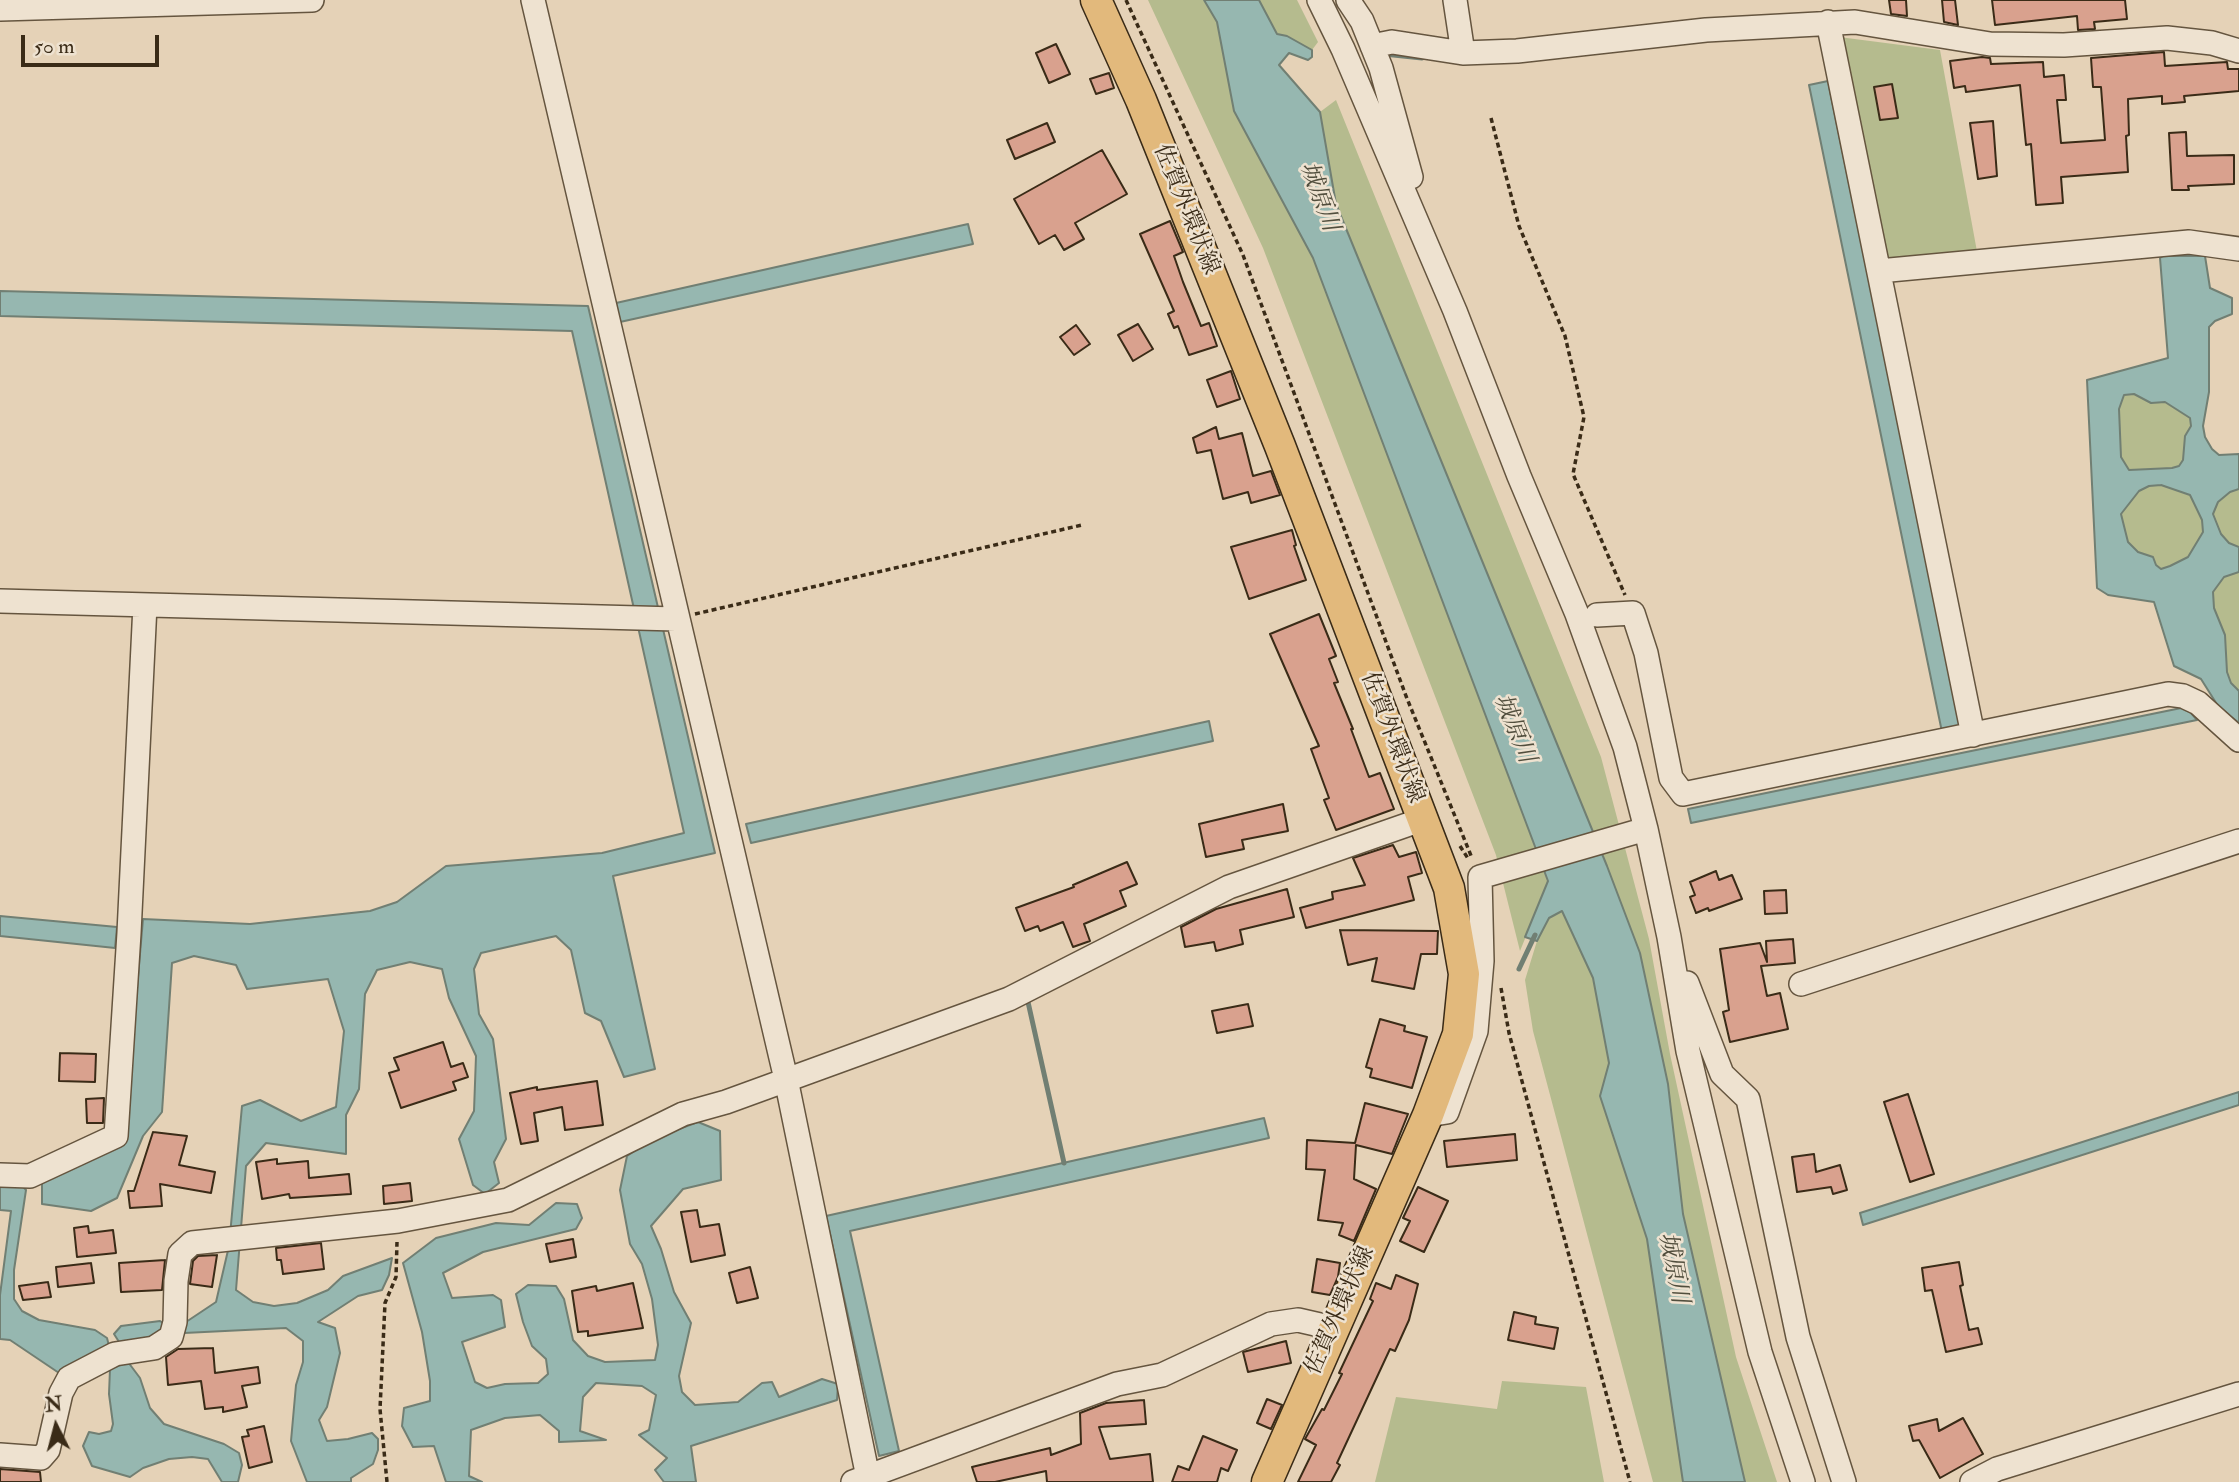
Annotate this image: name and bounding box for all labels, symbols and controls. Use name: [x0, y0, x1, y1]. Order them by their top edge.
scale bar: [24, 21, 163, 65]
text: 50 m: [34, 33, 75, 60]
street label: 佐賀外環状線: [1146, 141, 1224, 279]
water label: 城原川: [1292, 158, 1344, 236]
street label: 佐賀外環状線: [1353, 669, 1429, 807]
water label: 城原川: [1486, 690, 1540, 768]
water label: 城原川: [1651, 1230, 1693, 1306]
street label: 佐賀外環状線: [1300, 1242, 1382, 1380]
north arrow: [21, 1391, 91, 1461]
text: N: [44, 1392, 64, 1418]

